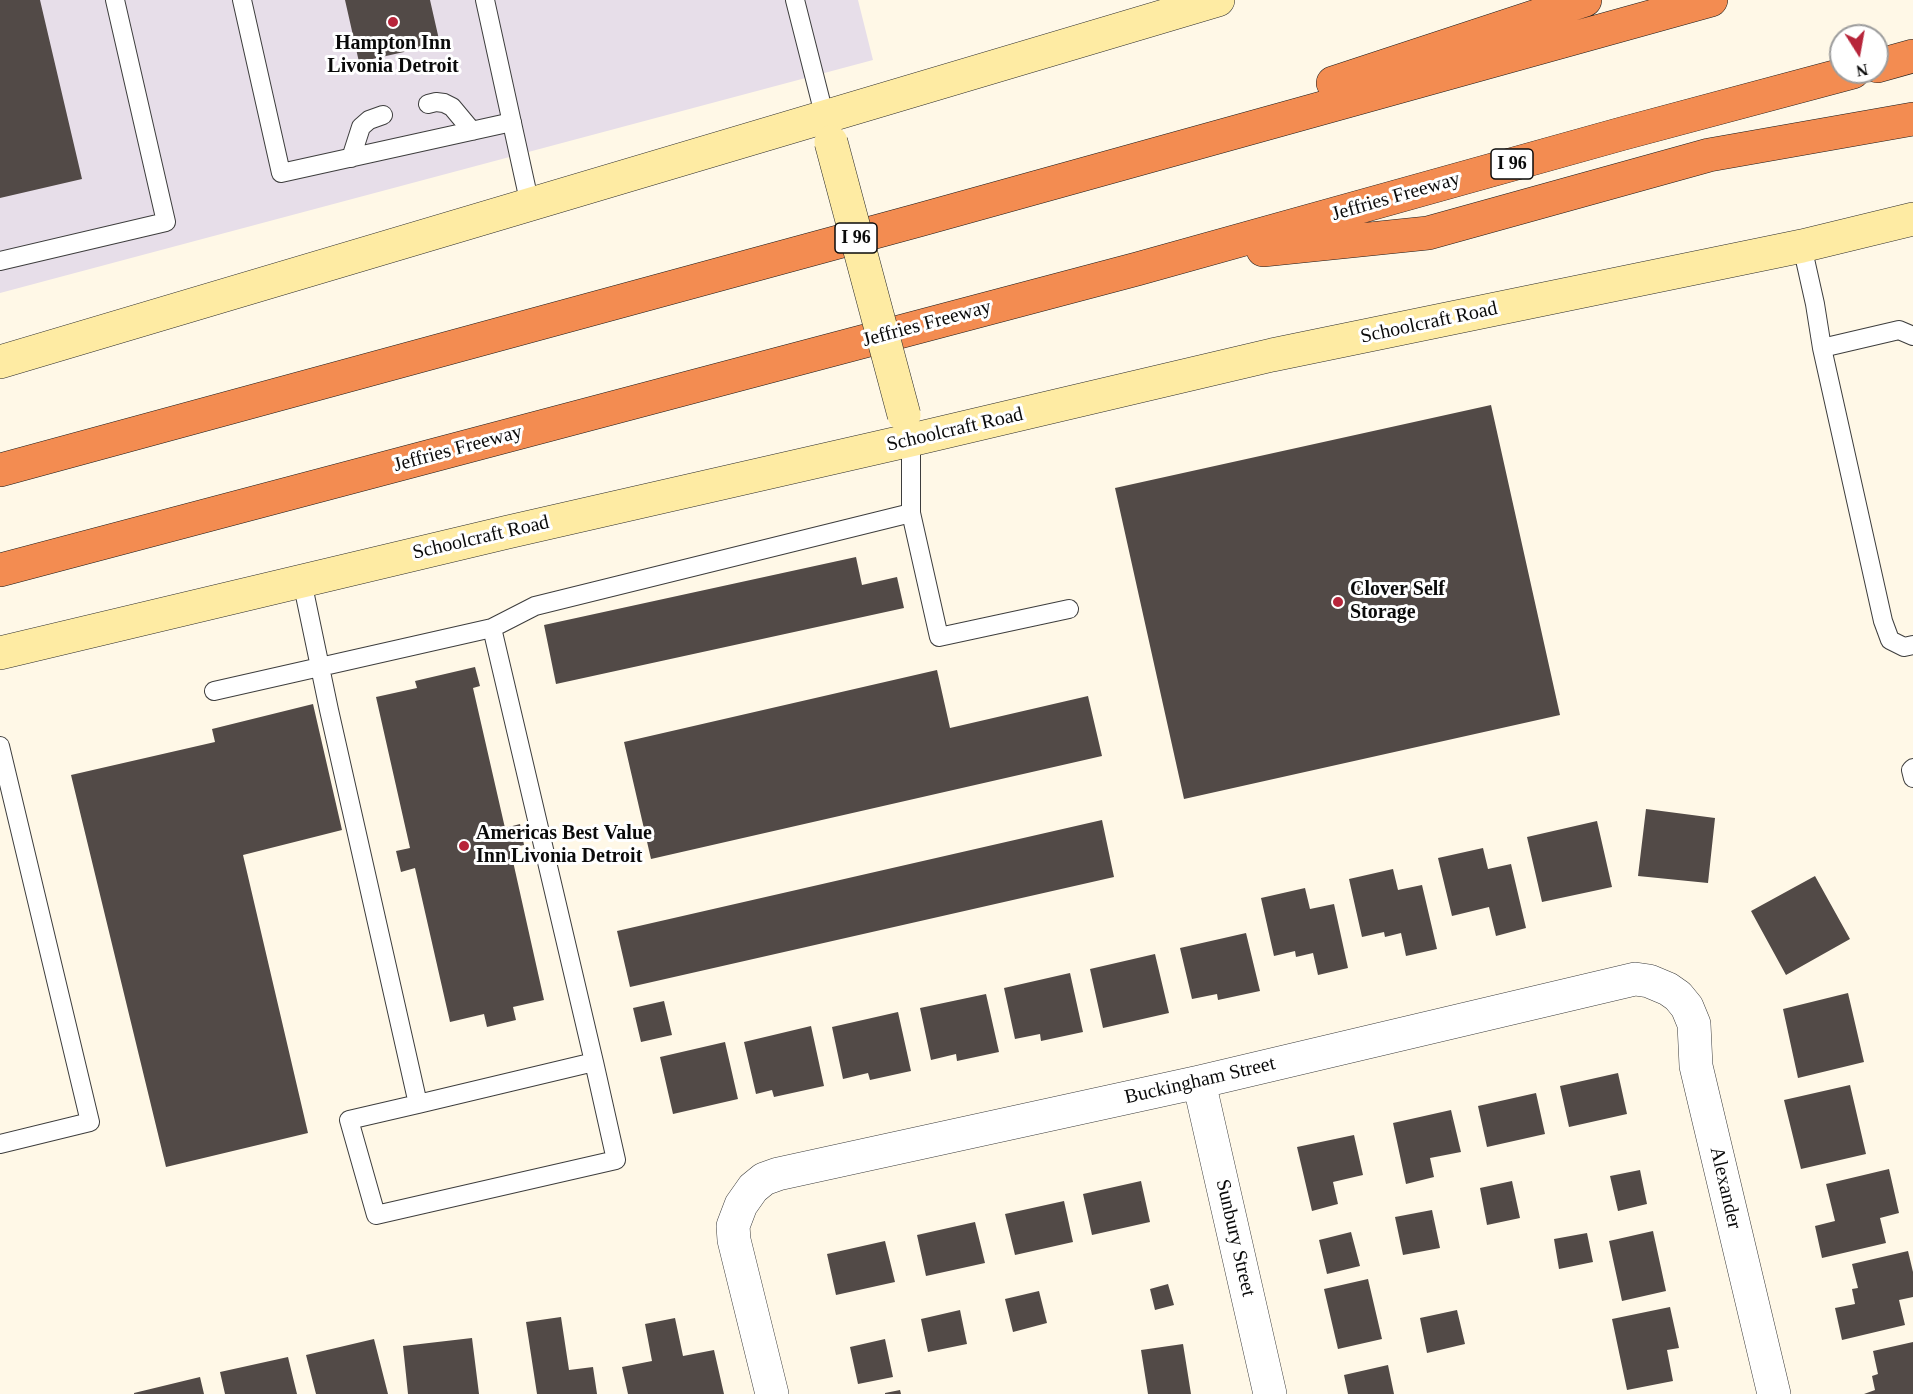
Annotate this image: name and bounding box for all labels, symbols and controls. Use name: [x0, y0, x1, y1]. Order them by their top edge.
marker: Hampton Inn Livonia Detroit: [386, 15, 400, 29]
north arrow: [1829, 24, 1889, 84]
place label: Hampton Inn Livonia Detroit: [327, 32, 459, 79]
text: N: [1855, 61, 1869, 80]
road number: I 96: [1491, 149, 1533, 179]
street label: Jeffries Freeway: [1329, 167, 1463, 227]
road number: I 96: [835, 223, 877, 253]
street label: Jeffries Freeway: [860, 295, 994, 353]
street label: Schoolcraft Road: [1358, 297, 1500, 349]
street label: Schoolcraft Road: [884, 403, 1026, 457]
street label: Jeffries Freeway: [391, 420, 525, 478]
street label: Schoolcraft Road: [410, 511, 552, 565]
place label: Clover Self Storage: [1350, 578, 1445, 625]
marker: Clover Self Storage: [1331, 595, 1345, 609]
place label: Americas Best Value Inn Livonia Detroit: [476, 822, 652, 869]
marker: Americas Best Value Inn Livonia Detroit: [457, 839, 471, 853]
street label: Buckingham Street: [1122, 1052, 1278, 1110]
street label: Alexander: [1704, 1145, 1746, 1231]
street label: Sunbury Street: [1210, 1177, 1260, 1299]

